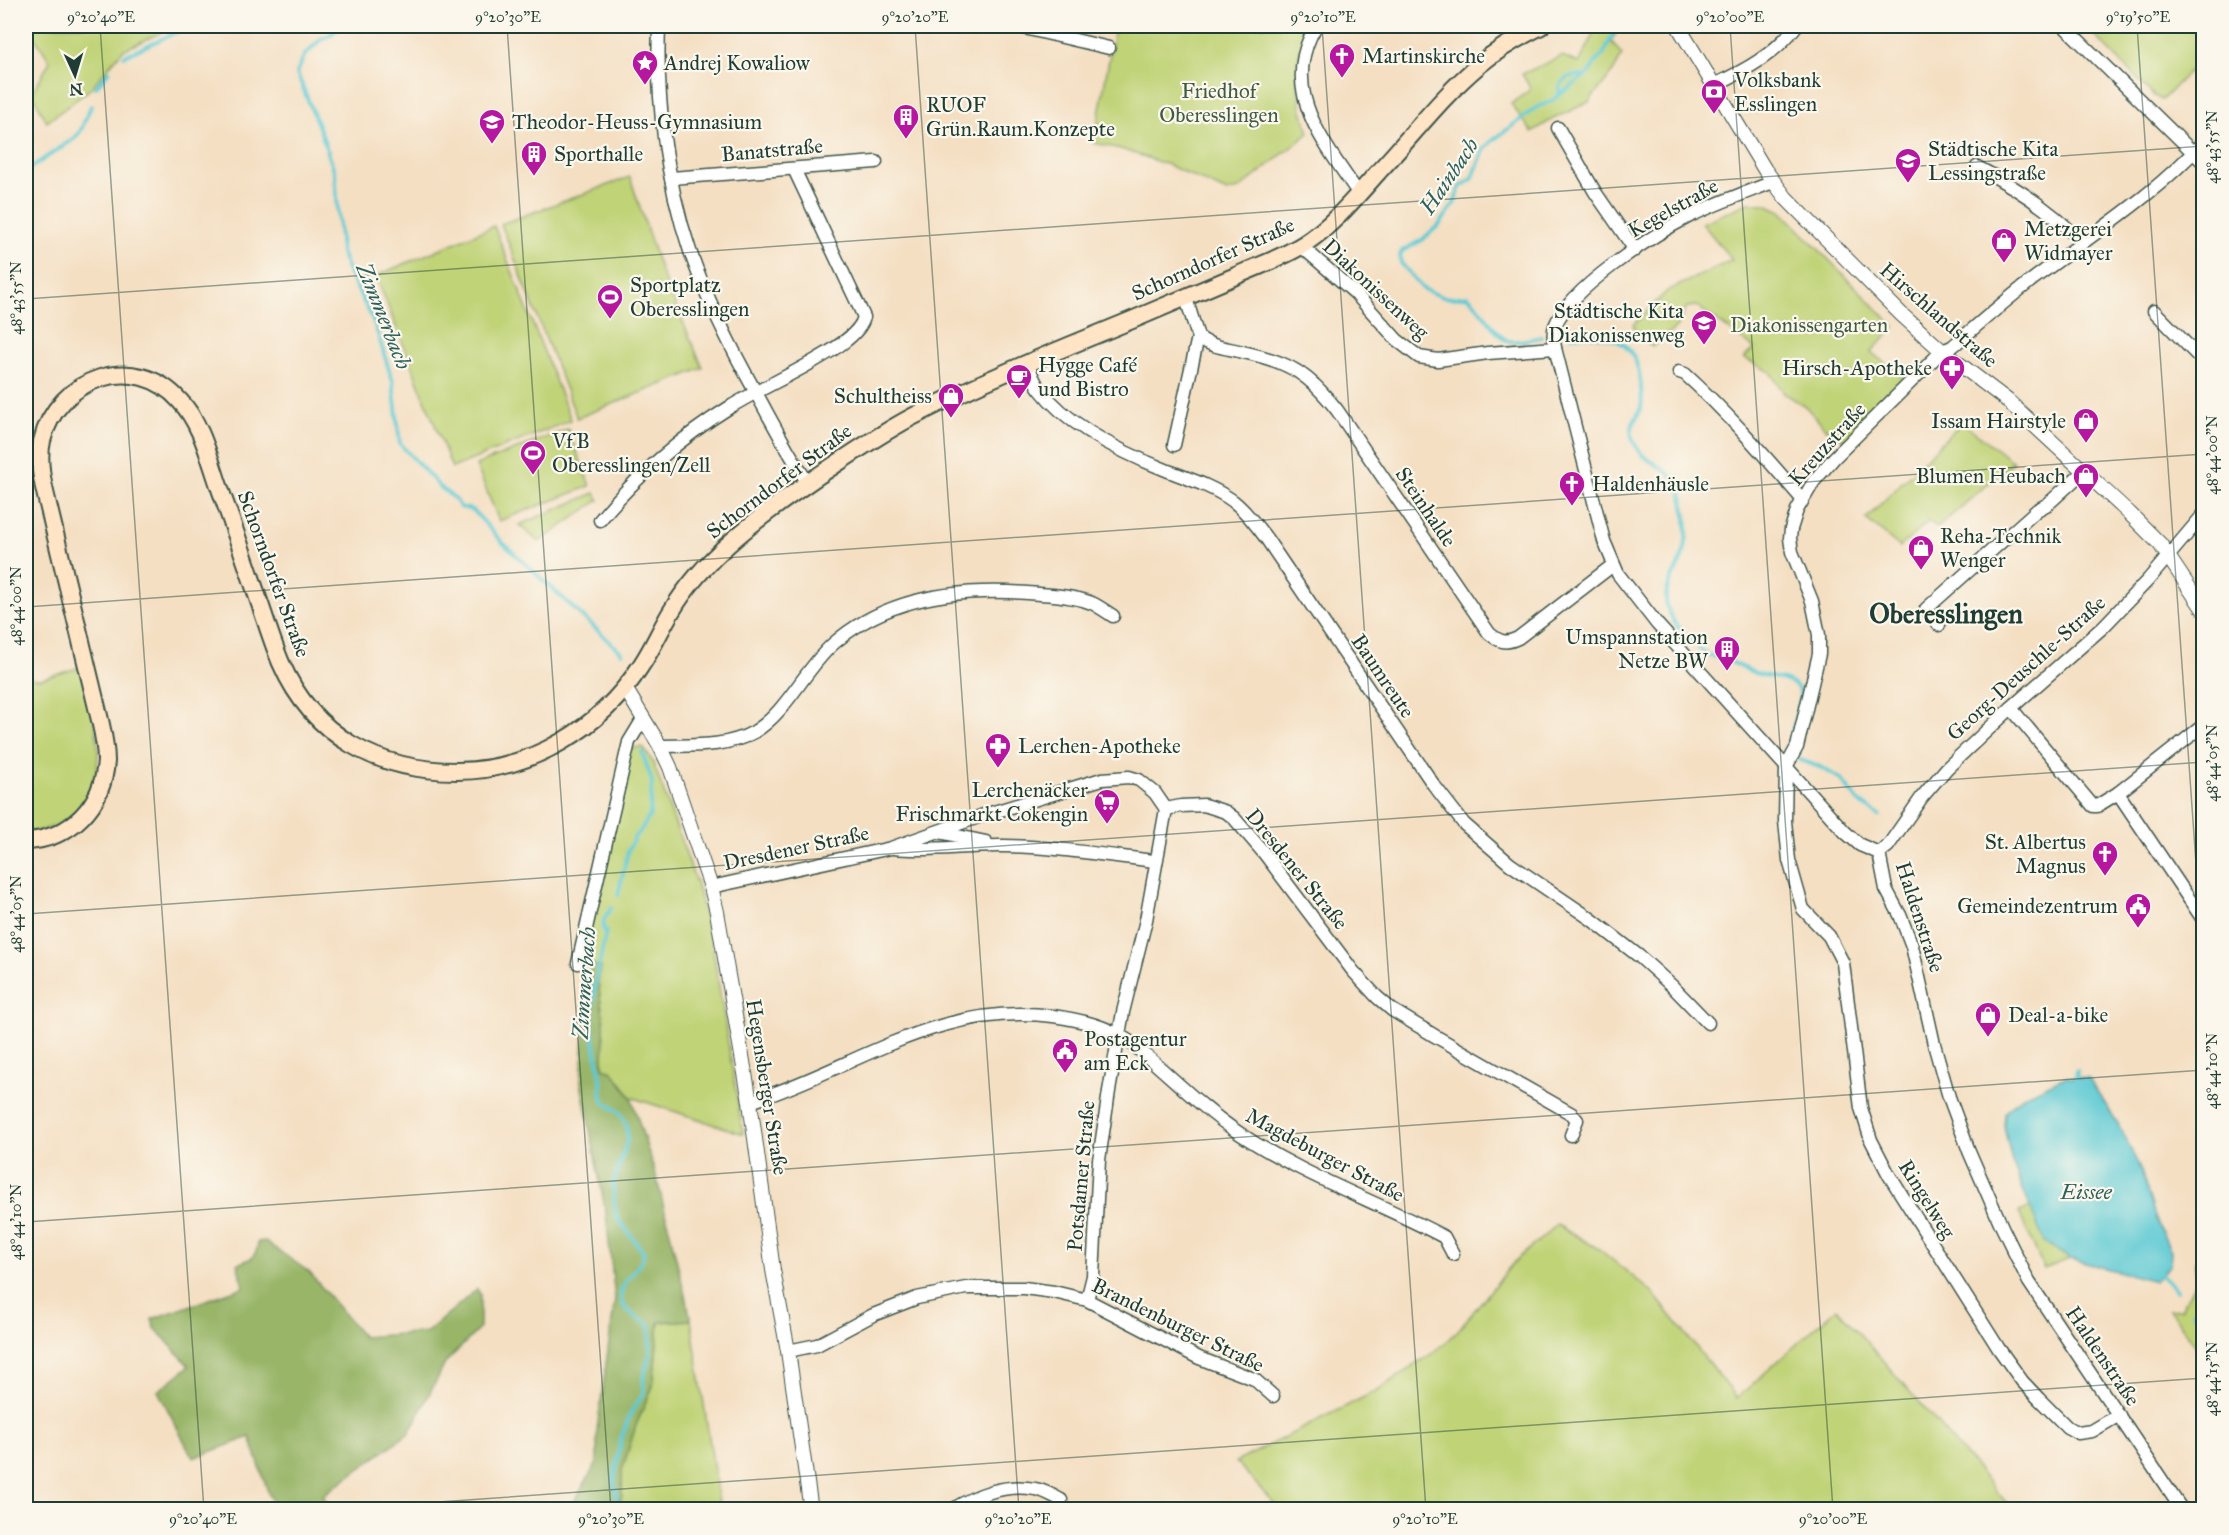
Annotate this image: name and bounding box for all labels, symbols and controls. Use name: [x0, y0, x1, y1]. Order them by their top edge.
text: 9°20'40"E: [67, 8, 135, 26]
text: 9°20'30"E: [475, 8, 541, 26]
text: 9°20'20"E: [881, 8, 949, 26]
text: 9°20'10"E: [1290, 8, 1356, 26]
text: 9°20'00"E: [1696, 8, 1765, 26]
text: 9°19'50"E: [2106, 8, 2171, 26]
church icon: Martinskirche: [1327, 41, 1357, 79]
place label: Martinskirche: [1362, 43, 1485, 69]
north arrow: [45, 45, 105, 105]
place icon: Andrej Kowaliow: [630, 48, 660, 86]
place label: Andrej Kowaliow: [663, 50, 810, 76]
place label: Volksbank Esslingen: [1733, 67, 1821, 117]
bank icon: Volksbank Esslingen: [1699, 77, 1729, 115]
park label: Friedhof Oberesslingen: [1159, 78, 1279, 128]
text: N: [68, 80, 83, 99]
place label: RUOF Grün.Raum.Konzepte: [926, 92, 1115, 142]
building icon: RUOF Grün.Raum.Konzepte: [891, 102, 921, 140]
school or university icon: Theodor-Heuss-Gymnasium: [477, 107, 507, 145]
place label: Theodor-Heuss-Gymnasium: [512, 109, 763, 135]
text: 48°43'55"N: [2203, 110, 2221, 184]
water label: Hainbach: [1413, 132, 1484, 220]
street label: Banatstraße: [720, 133, 824, 167]
place label: Städtische Kita Lessingstraße: [1928, 136, 2058, 186]
building icon: Sporthalle: [519, 139, 549, 177]
place label: Sporthalle: [554, 141, 643, 167]
school or university icon: Städtische Kita Lessingstraße: [1893, 146, 1923, 184]
street label: Kegelstraße: [1623, 172, 1723, 243]
street label: Schorndorfer Straße: [1128, 211, 1299, 307]
place label: Metzgerei Widmayer: [2024, 216, 2113, 266]
shop icon: Metzgerei Widmayer: [1989, 226, 2019, 264]
street label: Diakonissenweg: [1317, 233, 1435, 345]
street label: Hirschlandstraße: [1875, 257, 2004, 373]
water label: Zimmerbach: [350, 258, 418, 373]
text: 48°43'55"N: [7, 261, 25, 335]
place label: Sportplatz Oberesslingen: [630, 272, 749, 322]
sports icon: Sportplatz Oberesslingen: [595, 282, 625, 320]
place label: Städtische Kita Diakonissenweg: [1548, 298, 1684, 348]
school or university icon: Städtische Kita Diakonissenweg: [1689, 308, 1719, 346]
park label: Diakonissengarten: [1730, 312, 1888, 338]
place label: Hygge Café und Bistro: [1038, 352, 1137, 402]
pharmacy icon: Hirsch-Apotheke: [1937, 353, 1967, 391]
place label: Hirsch-Apotheke: [1782, 355, 1932, 381]
cafe icon: Hygge Café und Bistro: [1004, 362, 1034, 400]
shop icon: Schultheiss: [936, 381, 966, 419]
place label: Schultheiss: [834, 383, 932, 409]
street label: Kreuzstraße: [1783, 397, 1872, 491]
shop icon: Issam Hairstyle: [2071, 406, 2101, 444]
place label: Issam Hairstyle: [1931, 408, 2066, 434]
text: 48°44'00"N: [2203, 415, 2221, 495]
street label: Schorndorfer Straße: [701, 418, 857, 544]
place label: VfB Oberesslingen/Zell: [551, 428, 711, 478]
sports icon: VfB Oberesslingen/Zell: [518, 438, 548, 476]
shop icon: Blumen Heubach: [2071, 461, 2101, 499]
street label: Steinhalde: [1390, 462, 1462, 552]
place label: Blumen Heubach: [1916, 463, 2066, 489]
church icon: Haldenhäusle: [1557, 469, 1587, 507]
place label: Haldenhäusle: [1592, 471, 1709, 497]
street label: Schorndorfer Straße: [232, 487, 316, 661]
place label: Reha-Technik Wenger: [1940, 523, 2062, 573]
shop icon: Reha-Technik Wenger: [1906, 533, 1936, 571]
text: 48°44'00"N: [7, 566, 25, 646]
street label: Georg-Deuschle-Straße: [1941, 590, 2111, 746]
district label: Oberesslingen: [1869, 597, 2023, 631]
place label: Umspannstation Netze BW: [1565, 624, 1709, 674]
street label: Baumreute: [1346, 629, 1421, 723]
building icon: Umspannstation Netze BW: [1712, 634, 1742, 672]
text: 48°44'05"N: [2203, 724, 2221, 802]
pharmacy icon: Lerchen-Apotheke: [983, 731, 1013, 769]
place label: Lerchen-Apotheke: [1018, 733, 1181, 759]
place label: Lerchenäcker Frischmarkt Cokengin: [896, 777, 1088, 827]
supermarket icon: Lerchenäcker Frischmarkt Cokengin: [1092, 787, 1122, 825]
street label: Dresdener Straße: [1240, 803, 1354, 935]
street label: Dresdener Straße: [721, 820, 872, 876]
place label: St. Albertus Magnus: [1985, 829, 2086, 879]
church icon: St. Albertus Magnus: [2090, 839, 2120, 877]
street label: Haldenstraße: [1890, 858, 1950, 976]
text: 48°44'05"N: [7, 875, 25, 953]
public building icon: Gemeindezentrum: [2123, 891, 2153, 929]
place label: Gemeindezentrum: [1957, 893, 2118, 919]
water label: Zimmerbach: [567, 926, 601, 1041]
street label: Hegensberger Straße: [740, 997, 794, 1177]
shop icon: Deal-a-bike: [1973, 1000, 2003, 1038]
place label: Deal-a-bike: [2008, 1002, 2108, 1028]
place label: Postagentur am Eck: [1084, 1026, 1187, 1076]
text: 48°44'10"N: [2203, 1032, 2221, 1109]
public building icon: Postagentur am Eck: [1050, 1036, 1080, 1074]
street label: Potsdamer Straße: [1061, 1099, 1101, 1253]
street label: Magdeburger Straße: [1241, 1102, 1409, 1208]
street label: Ringelweg: [1893, 1155, 1961, 1243]
water label: Eissee: [2059, 1178, 2112, 1205]
text: 48°44'10"N: [7, 1183, 25, 1260]
street label: Brandenburger Straße: [1088, 1272, 1269, 1378]
street label: Haldenstraße: [2060, 1301, 2146, 1411]
text: 48°44'15"N: [2203, 1341, 2221, 1416]
text: 9°20'40"E: [169, 1510, 237, 1528]
text: 9°20'30"E: [578, 1510, 644, 1528]
text: 9°20'20"E: [984, 1510, 1052, 1528]
text: 9°20'10"E: [1392, 1510, 1458, 1528]
text: 9°20'00"E: [1799, 1510, 1868, 1528]

